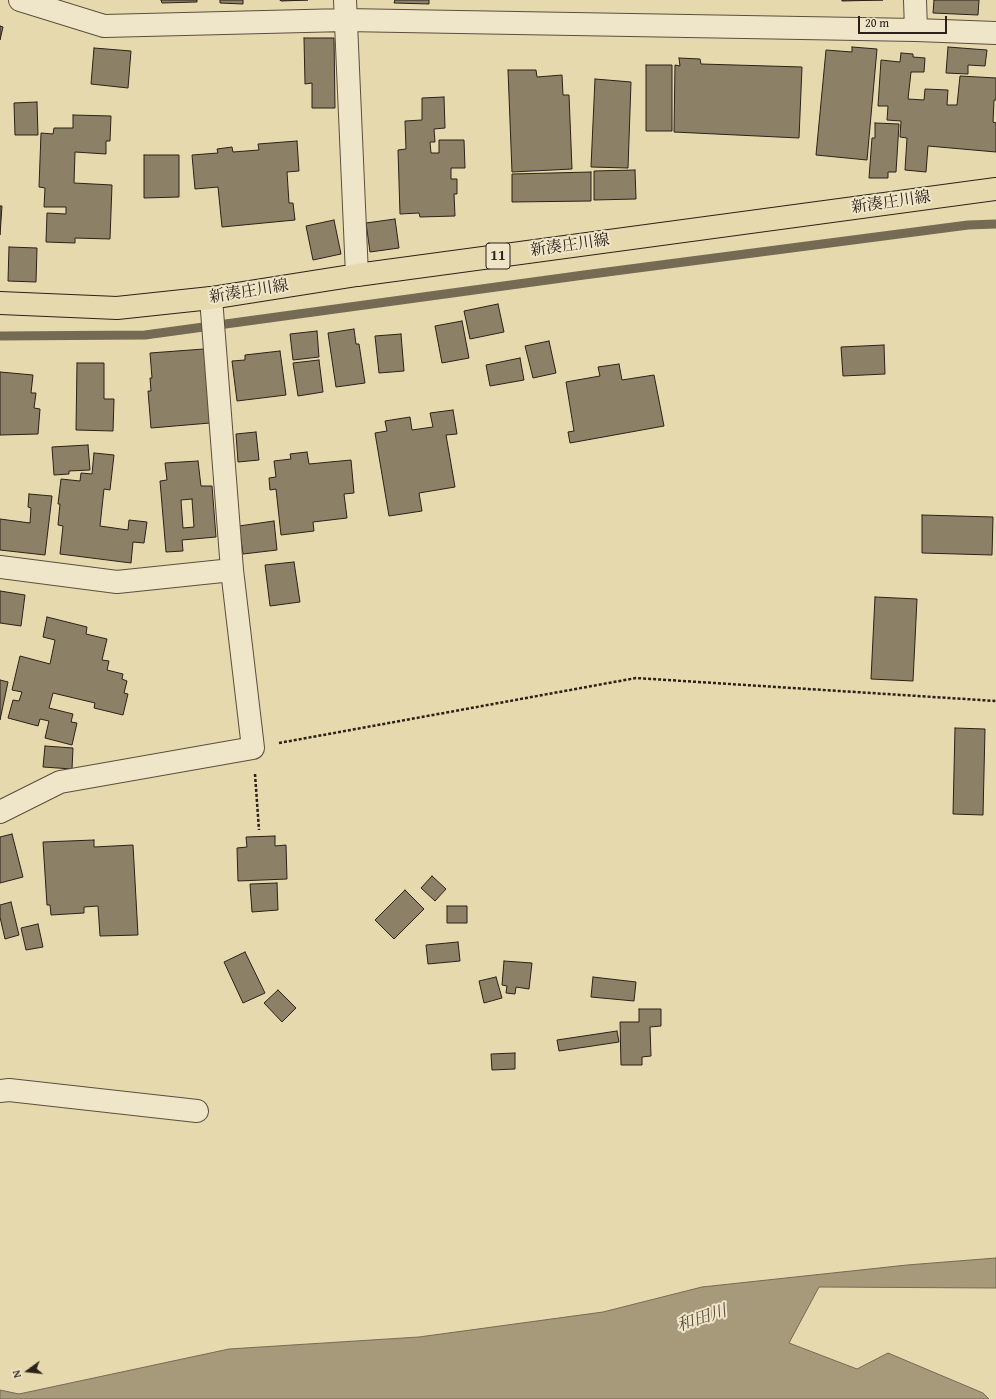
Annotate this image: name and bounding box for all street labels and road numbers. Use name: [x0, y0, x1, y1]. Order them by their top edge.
street label: 新湊庄川線: [850, 188, 932, 218]
street label: 新湊庄川線: [529, 231, 611, 261]
road number: 11: [486, 243, 510, 269]
street label: 新湊庄川線: [208, 276, 290, 308]

